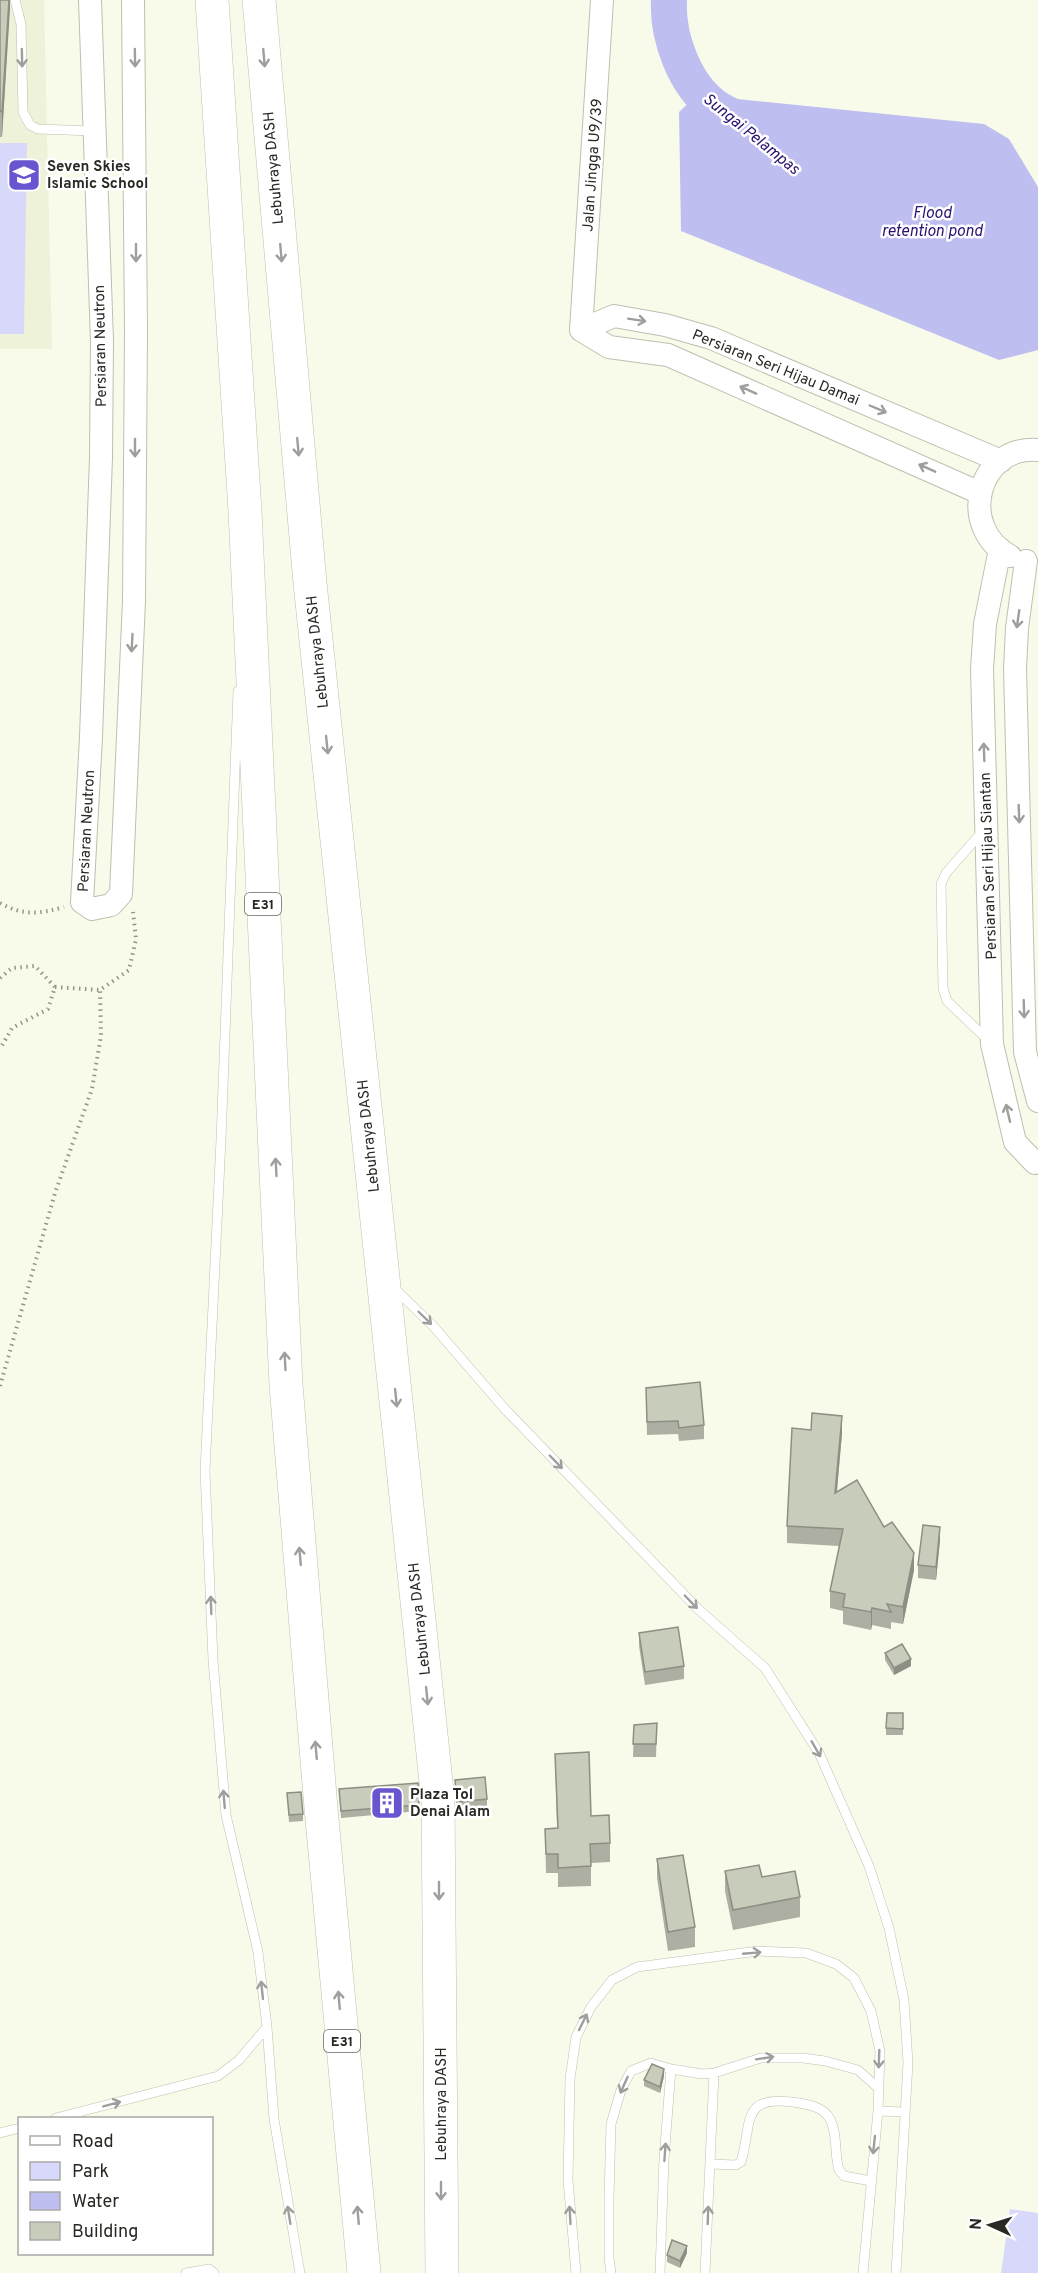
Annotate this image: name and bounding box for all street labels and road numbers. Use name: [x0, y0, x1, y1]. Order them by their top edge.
street label: Jalan Jingga U9/39: [579, 98, 608, 232]
street label: Lebuhraya DASH: [260, 111, 289, 225]
street label: Persiaran Neutron: [91, 285, 112, 407]
street label: Persiaran Seri Hijau Damai: [689, 326, 862, 411]
street label: Lebuhraya DASH: [303, 594, 334, 709]
street label: Persiaran Neutron: [75, 769, 100, 893]
street label: Persiaran Seri Hijau Siantan: [977, 772, 1002, 960]
road number: E31: [245, 893, 281, 915]
street label: Lebuhraya DASH: [354, 1078, 385, 1193]
street label: Lebuhraya DASH: [405, 1561, 436, 1676]
road number: E31: [324, 2030, 360, 2052]
street label: Lebuhraya DASH: [433, 2047, 452, 2161]

